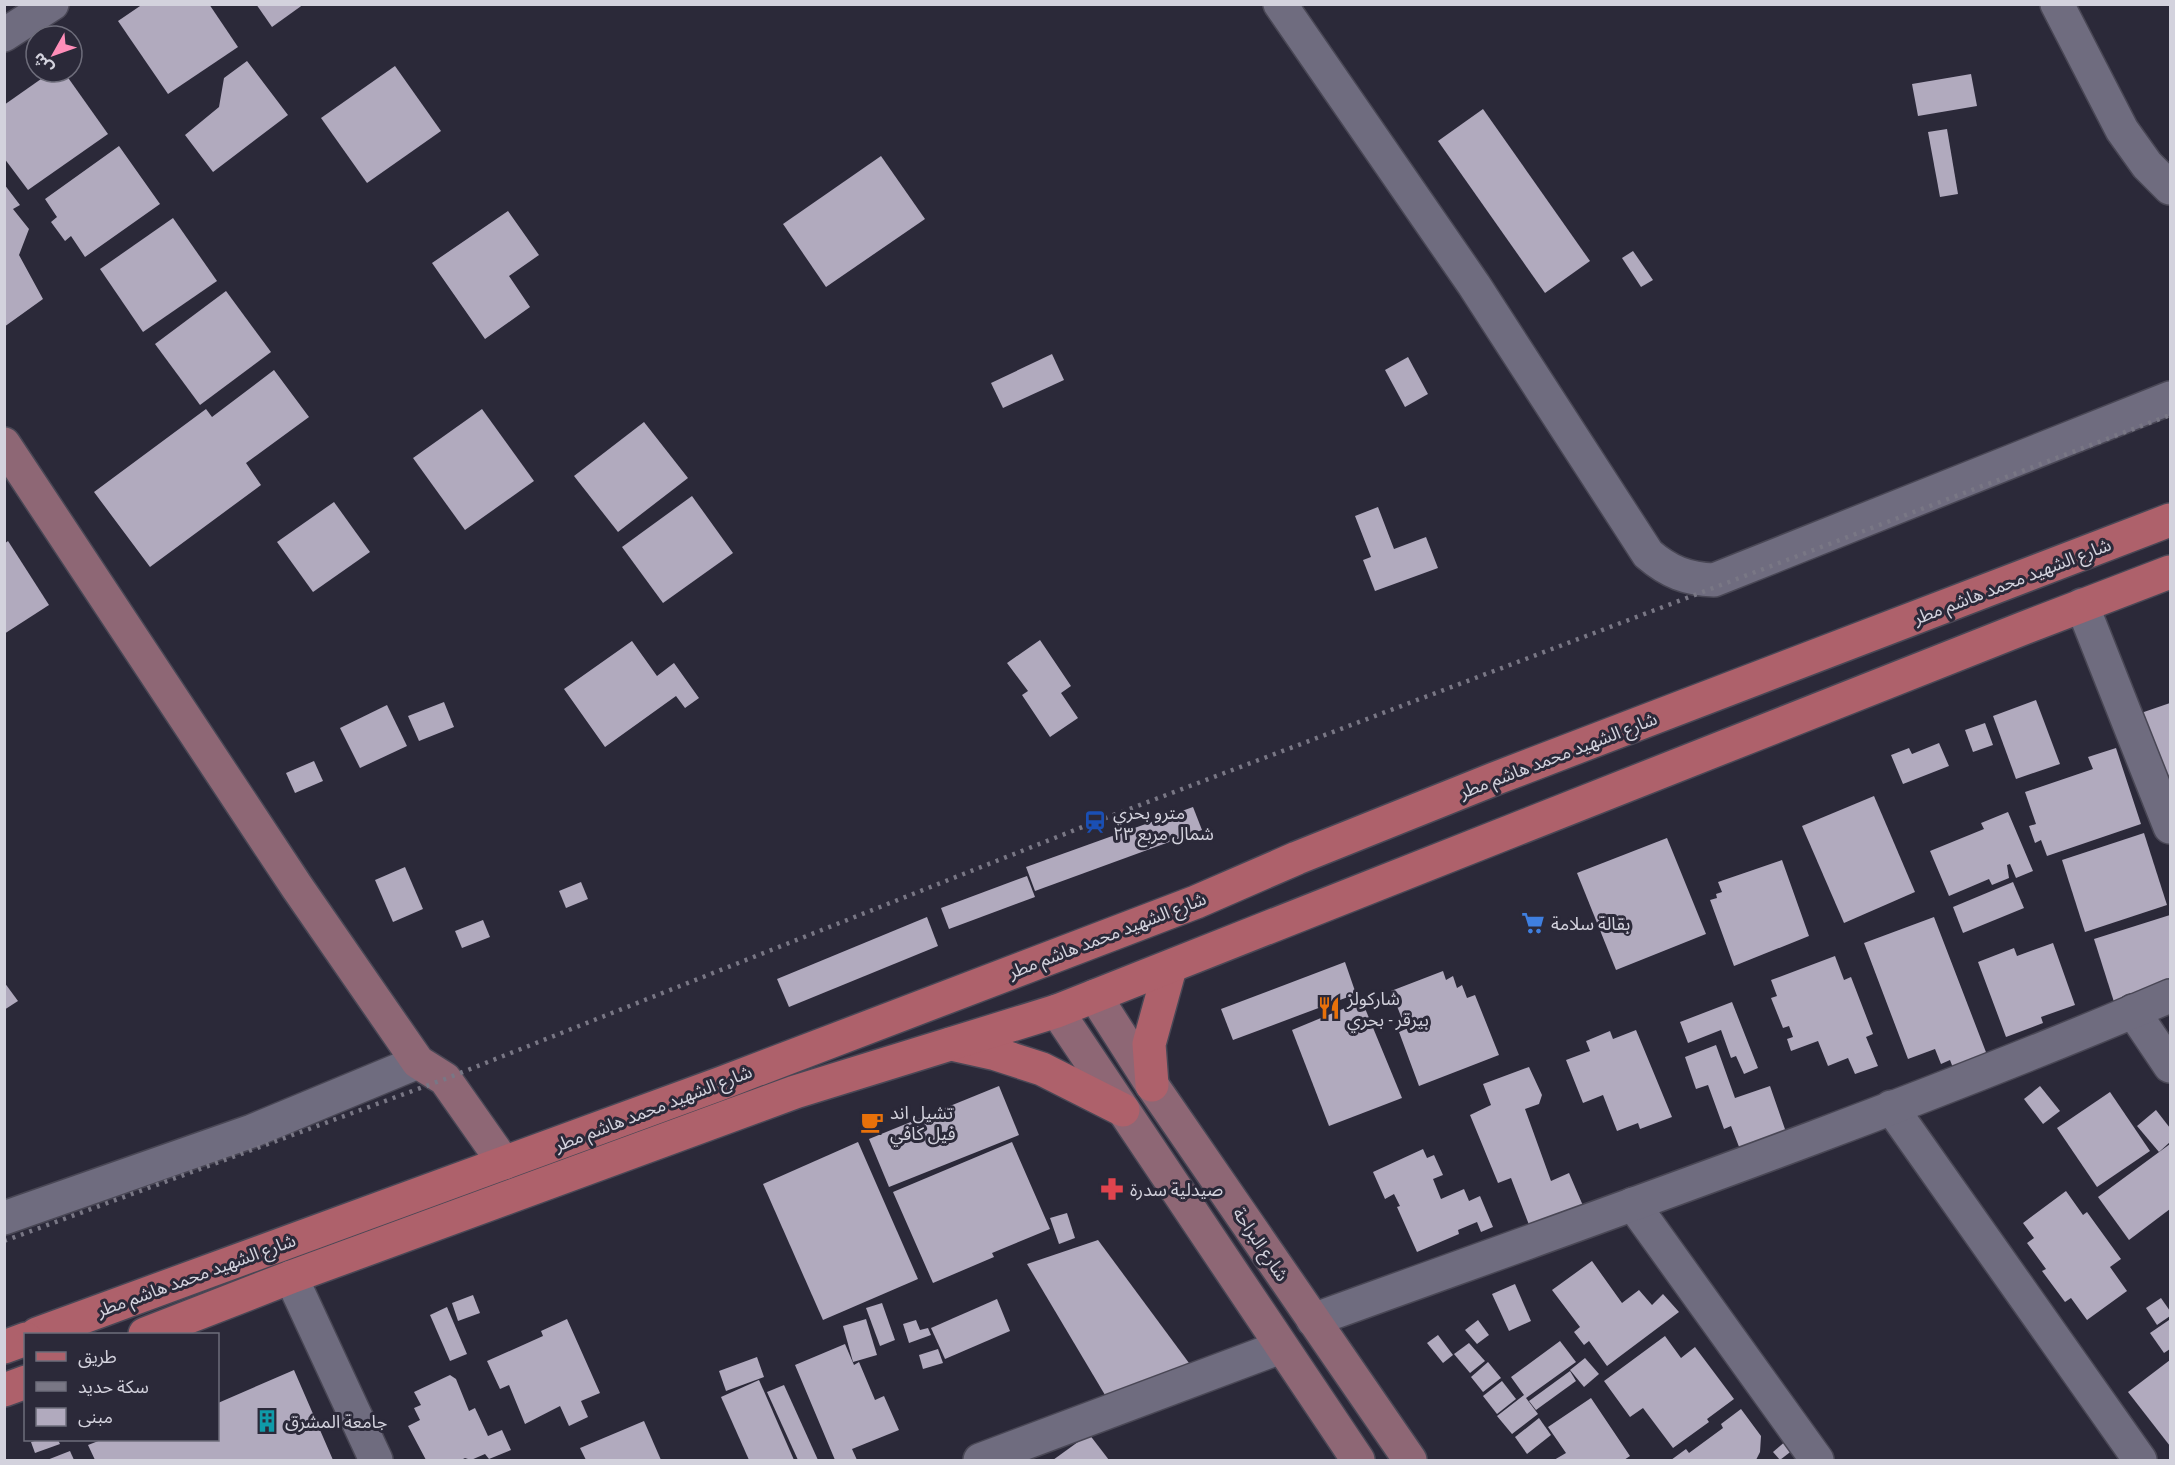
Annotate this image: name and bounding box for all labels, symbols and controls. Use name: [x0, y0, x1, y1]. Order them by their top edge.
north arrow: [24, 24, 84, 84]
text: ش: [28, 49, 57, 78]
street label: شارع الشهيد محمد هاشم مطر: [1909, 533, 2115, 633]
street label: شارع الشهيد محمد هاشم مطر: [1455, 707, 1661, 807]
place label: مترو بحري شمال مربع ٢٣: [1113, 801, 1214, 848]
station icon: مترو بحري شمال مربع ٢٣: [1082, 809, 1108, 835]
street label: شارع الشهيد محمد هاشم مطر: [1004, 887, 1210, 987]
supermarket icon: بقالة سلامة: [1520, 910, 1546, 936]
place label: بقالة سلامة: [1551, 912, 1630, 935]
place label: شاركولز بيرقر - بحري: [1346, 987, 1429, 1033]
restaurant icon: شاركولز بيرقر - بحري: [1316, 995, 1342, 1021]
street label: شارع الشهيد محمد هاشم مطر: [550, 1060, 756, 1160]
place label: تشيل اند فيل كافي: [890, 1101, 956, 1147]
cafe icon: تشيل اند فيل كافي: [859, 1109, 885, 1135]
pharmacy icon: صيدلية سدرة: [1099, 1176, 1125, 1202]
place label: صيدلية سدرة: [1130, 1178, 1223, 1201]
street label: شارع البراحة: [1225, 1203, 1294, 1287]
street label: شارع الشهيد محمد هاشم مطر: [92, 1228, 300, 1325]
legend: [24, 1333, 219, 1441]
text: طريق: [78, 1345, 117, 1368]
text: سكة حديد: [78, 1375, 149, 1398]
text: مبنى: [78, 1405, 113, 1428]
building icon: جامعة المشرق: [254, 1408, 280, 1434]
place label: جامعة المشرق: [285, 1410, 387, 1433]

